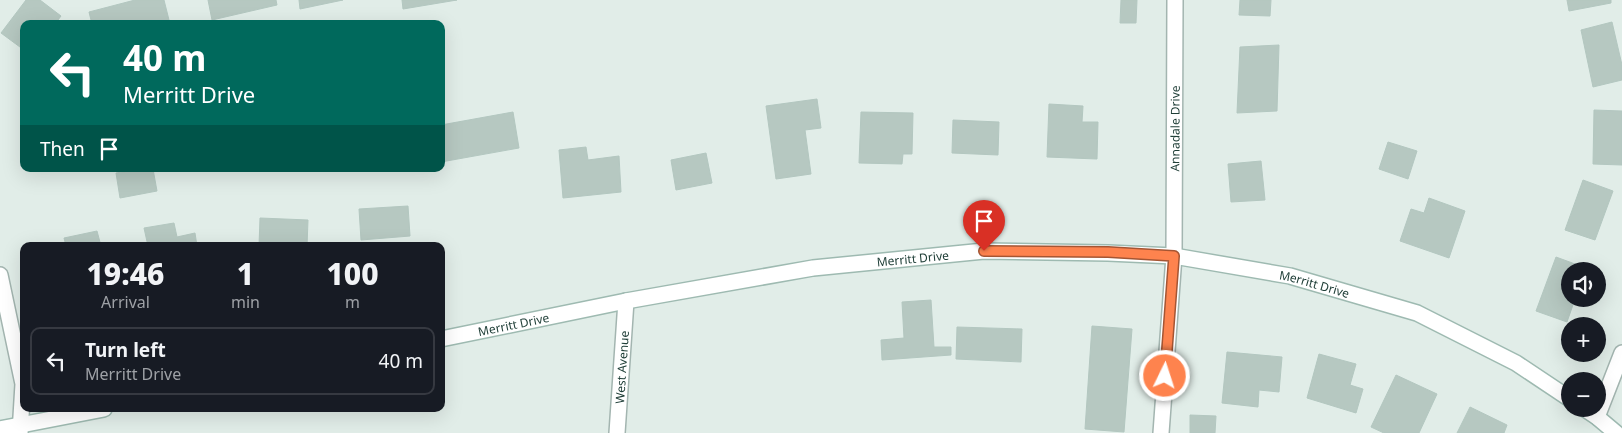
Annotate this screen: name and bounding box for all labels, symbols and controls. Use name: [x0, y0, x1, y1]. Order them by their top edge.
text: 40 m: [123, 34, 206, 81]
icon: left: [40, 40, 105, 105]
text: Merritt Drive: [123, 79, 255, 109]
street label: Annadale Drive: [1166, 85, 1183, 172]
icon: arrive: [95, 135, 123, 163]
text: Then: [40, 136, 85, 162]
pin: [963, 200, 1005, 251]
icon: arrive: [970, 207, 998, 235]
street label: Merritt Drive: [876, 246, 950, 270]
text: 19:46: [87, 253, 164, 294]
text: 1: [237, 253, 254, 294]
text: 100: [326, 253, 378, 294]
map controls: [1561, 262, 1606, 417]
button: sound: [1561, 262, 1606, 307]
street label: Merritt Drive: [1278, 266, 1352, 301]
text: Arrival: [101, 291, 150, 313]
text: min: [231, 291, 260, 313]
text: m: [345, 291, 360, 313]
street label: Merritt Drive: [476, 308, 551, 340]
button: +: [1561, 317, 1606, 362]
street label: West Avenue: [611, 330, 632, 404]
text: Turn left: [85, 337, 166, 363]
icon: left: [42, 347, 70, 375]
text: 40 m: [379, 348, 423, 374]
position arrow: [1138, 349, 1190, 401]
text: Merritt Drive: [85, 363, 181, 385]
button: −: [1561, 372, 1606, 417]

